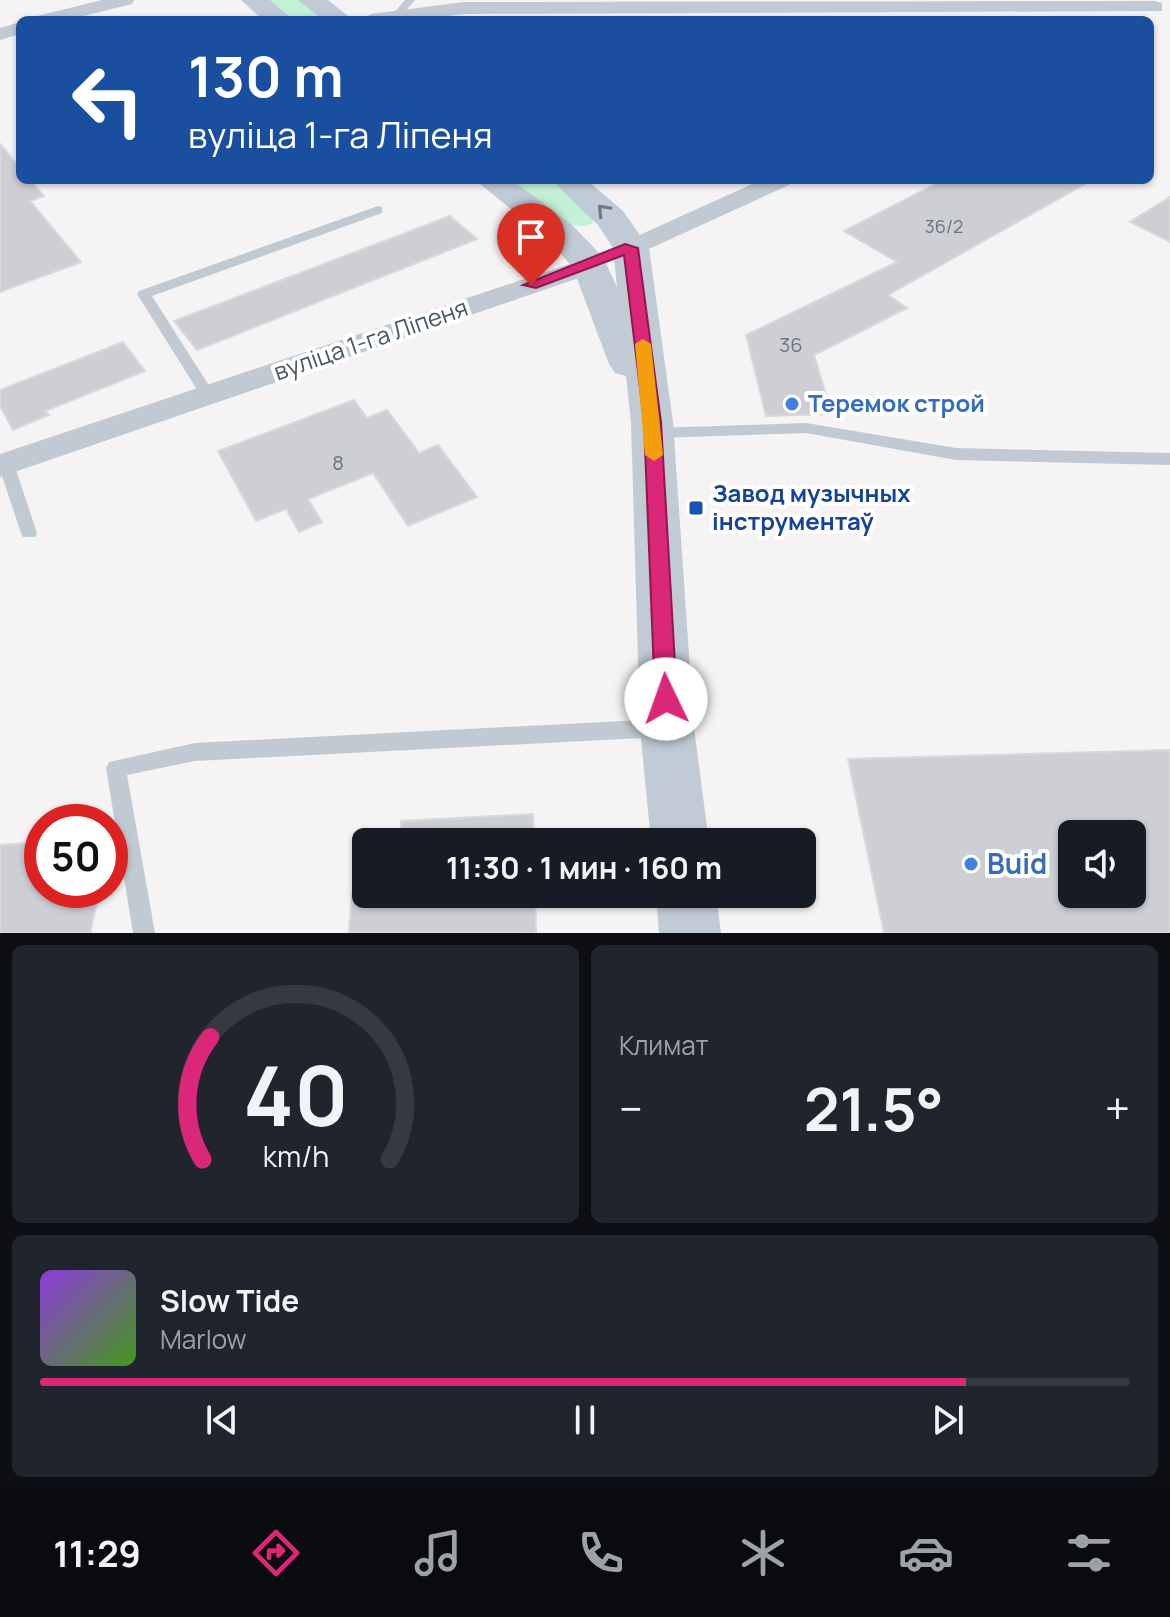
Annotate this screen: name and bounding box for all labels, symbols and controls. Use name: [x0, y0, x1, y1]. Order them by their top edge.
text: 130 m: [188, 37, 344, 114]
icon: left: [56, 48, 160, 152]
text: вуліца 1-га Ліпеня: [188, 110, 493, 159]
pin: [497, 203, 565, 285]
one-way arrow: [597, 205, 612, 219]
house number: 36/2: [925, 214, 963, 238]
icon: arrive: [509, 215, 553, 259]
street label: вуліца 1-га Ліпеня: [269, 290, 472, 387]
house number: 36: [779, 331, 803, 358]
place label: Теремок строй: [808, 386, 985, 419]
marker: Теремок строй: [783, 395, 801, 413]
house number: 8: [332, 449, 344, 476]
place label: Завод музычных інструментаў: [712, 476, 911, 537]
marker: Завод музычных інструментаў: [687, 499, 705, 517]
position arrow: [624, 657, 708, 741]
speed limit sign: 50: [24, 804, 128, 908]
map controls: [1058, 820, 1146, 908]
button: sound: [1058, 820, 1146, 908]
place label: Buid: [987, 844, 1047, 882]
text: 11:30 · 1 мин · 160 m: [446, 847, 722, 888]
marker: Buid: [962, 855, 980, 873]
text: Климат: [619, 1027, 709, 1063]
text: 40: [243, 1037, 348, 1151]
text: 21.5°: [804, 1067, 944, 1149]
text: −: [619, 1078, 643, 1138]
text: +: [1105, 1078, 1130, 1138]
text: km/h: [262, 1137, 329, 1176]
text: Slow Tide: [160, 1280, 299, 1321]
text: Marlow: [160, 1321, 247, 1357]
icon: previous: [200, 1398, 244, 1442]
icon: pause: [563, 1398, 607, 1442]
icon: next: [926, 1398, 970, 1442]
icon: directions: [248, 1525, 304, 1581]
icon: music: [410, 1525, 466, 1581]
icon: phone: [573, 1525, 629, 1581]
icon: climate: [735, 1525, 791, 1581]
icon: car: [898, 1525, 954, 1581]
icon: filters: [1061, 1525, 1117, 1581]
text: 11:29: [53, 1529, 141, 1578]

